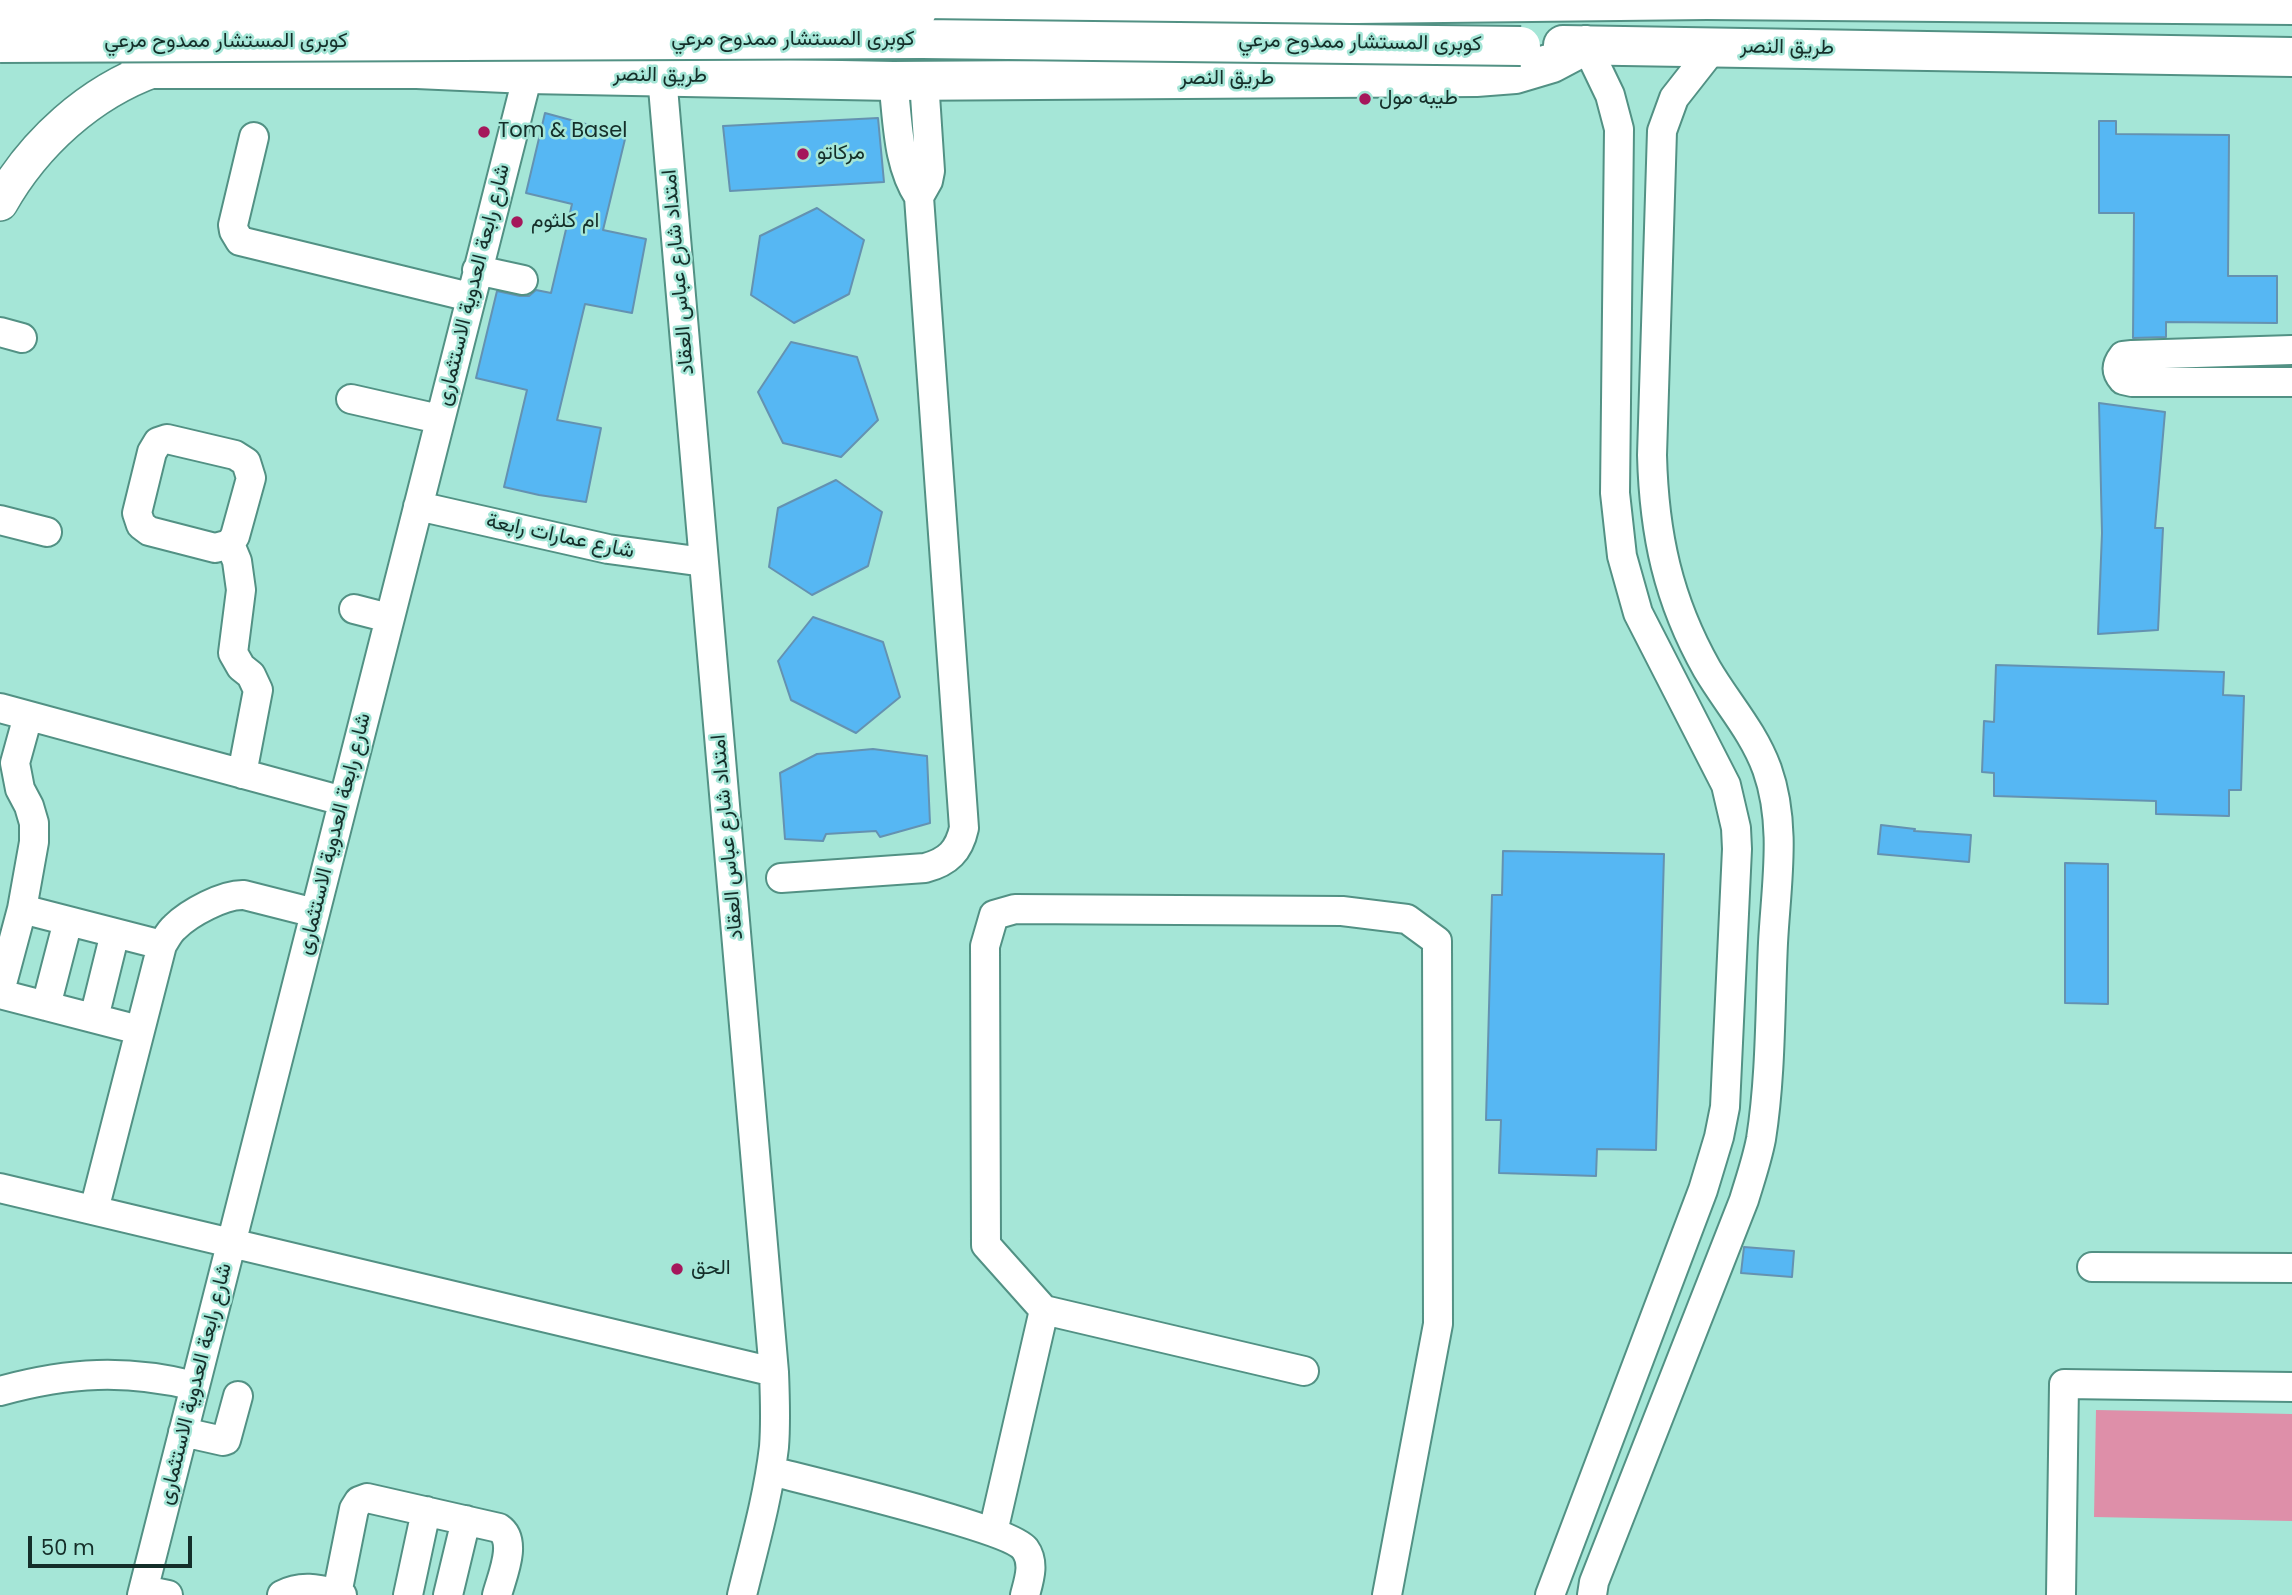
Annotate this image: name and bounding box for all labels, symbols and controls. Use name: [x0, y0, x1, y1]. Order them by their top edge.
street label: كوبرى المستشار ممدوح مرعي: [671, 27, 915, 53]
street label: كوبرى المستشار ممدوح مرعي: [1238, 28, 1482, 58]
street label: كوبرى المستشار ممدوح مرعي: [104, 29, 348, 55]
street label: طريق النصر: [1740, 35, 1834, 61]
street label: طريق النصر: [613, 63, 707, 89]
street label: طريق النصر: [1180, 66, 1274, 92]
place label: طيبه مول: [1379, 86, 1458, 112]
marker: طيبه مول: [1357, 91, 1373, 107]
place label: Tom & Basel: [498, 119, 627, 145]
marker: Tom & Basel: [476, 124, 492, 140]
place label: مركاتو: [817, 141, 865, 167]
marker: مركاتو: [795, 146, 811, 162]
street label: شارع رابعة العدوية الاستثمارى: [432, 162, 516, 408]
street label: امتداد شارع عباس العقاد: [657, 168, 701, 376]
place label: ام كلثوم: [531, 209, 599, 235]
marker: ام كلثوم: [509, 214, 525, 230]
street label: شارع عمارات رابعة: [484, 509, 636, 565]
street label: شارع رابعة العدوية الاستثمارى: [293, 711, 377, 957]
street label: امتداد شارع عباس العقاد: [706, 733, 750, 941]
place label: الحق: [691, 1256, 731, 1282]
street label: شارع رابعة العدوية الاستثمارى: [154, 1261, 238, 1507]
marker: الحق: [669, 1261, 685, 1277]
scale bar: [32, 1522, 196, 1566]
text: 50 m: [41, 1533, 95, 1562]

